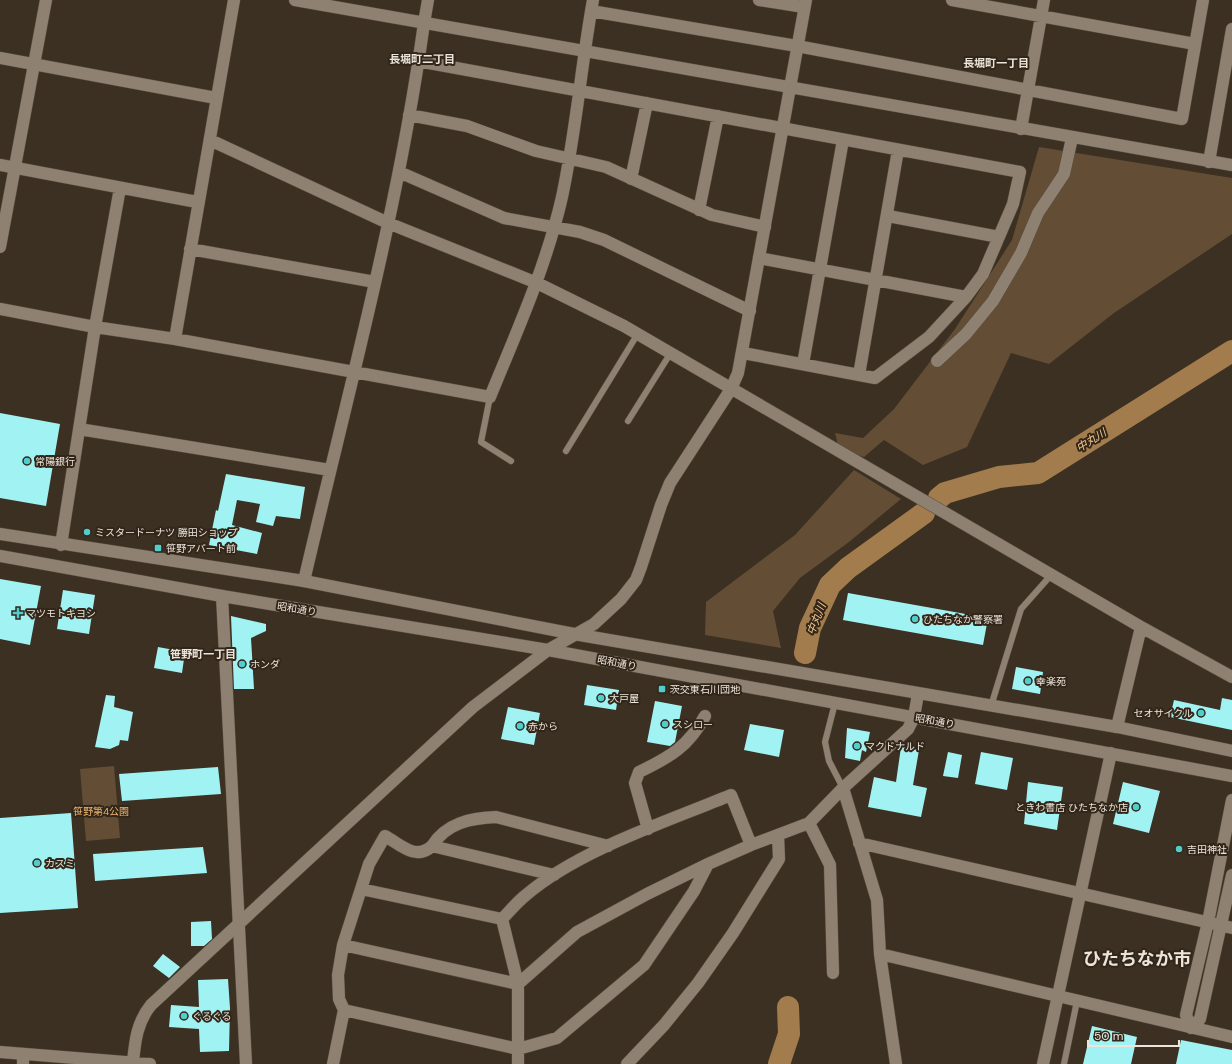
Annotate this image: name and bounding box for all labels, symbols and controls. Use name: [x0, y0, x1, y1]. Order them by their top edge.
district label: 長堀町二丁目: [389, 52, 455, 66]
district label: 長堀町一丁目: [963, 56, 1029, 70]
water label: 中丸川: [1073, 425, 1110, 455]
place label: 常陽銀行: [35, 455, 75, 468]
marker: 常陽銀行: [22, 456, 32, 466]
place label: ミスタードーナツ 勝田ショップ: [95, 526, 238, 539]
marker: ミスタードーナツ 勝田ショップ: [82, 527, 92, 537]
place label: 笹野アパート前: [166, 542, 236, 555]
marker: 笹野アパート前: [153, 543, 163, 553]
street label: 昭和通り: [276, 599, 318, 619]
water label: 中丸川: [804, 600, 829, 637]
place label: マツモトキヨシ: [26, 607, 96, 620]
marker: マツモトキヨシ: [13, 608, 23, 618]
place label: ひたちなか警察署: [923, 613, 1003, 626]
marker: ひたちなか警察署: [910, 614, 920, 624]
district label: 笹野町一丁目: [170, 647, 236, 661]
street label: 昭和通り: [596, 653, 638, 673]
place label: ホンダ: [250, 658, 280, 671]
marker: ホンダ: [237, 659, 247, 669]
place label: 幸楽苑: [1036, 675, 1066, 688]
marker: 幸楽苑: [1023, 676, 1033, 686]
place label: 茨交東石川団地: [670, 683, 741, 696]
marker: 茨交東石川団地: [657, 684, 667, 694]
place label: 大戸屋: [609, 692, 639, 705]
marker: 大戸屋: [596, 693, 606, 703]
place label: セオサイクル: [1134, 707, 1193, 720]
marker: セオサイクル: [1196, 708, 1206, 718]
street label: 昭和通り: [914, 711, 956, 731]
place label: スシロー: [673, 718, 713, 731]
marker: スシロー: [660, 719, 670, 729]
place label: 赤から: [528, 720, 558, 733]
marker: 赤から: [515, 721, 525, 731]
place label: マクドナルド: [865, 740, 925, 753]
marker: マクドナルド: [852, 741, 862, 751]
place label: ときわ書店 ひたちなか店: [1015, 801, 1128, 814]
marker: ときわ書店 ひたちなか店: [1131, 802, 1141, 812]
park label: 笹野第4公園: [73, 805, 129, 818]
place label: 吉田神社: [1187, 843, 1227, 856]
marker: 吉田神社: [1174, 844, 1184, 854]
place label: カスミ: [45, 857, 75, 870]
marker: カスミ: [32, 858, 42, 868]
district label: ひたちなか市: [1083, 947, 1191, 971]
place label: ぐるぐる: [192, 1010, 232, 1023]
marker: ぐるぐる: [179, 1011, 189, 1021]
scale bar: [1088, 1022, 1179, 1048]
text: 50 m: [1094, 1028, 1123, 1044]

